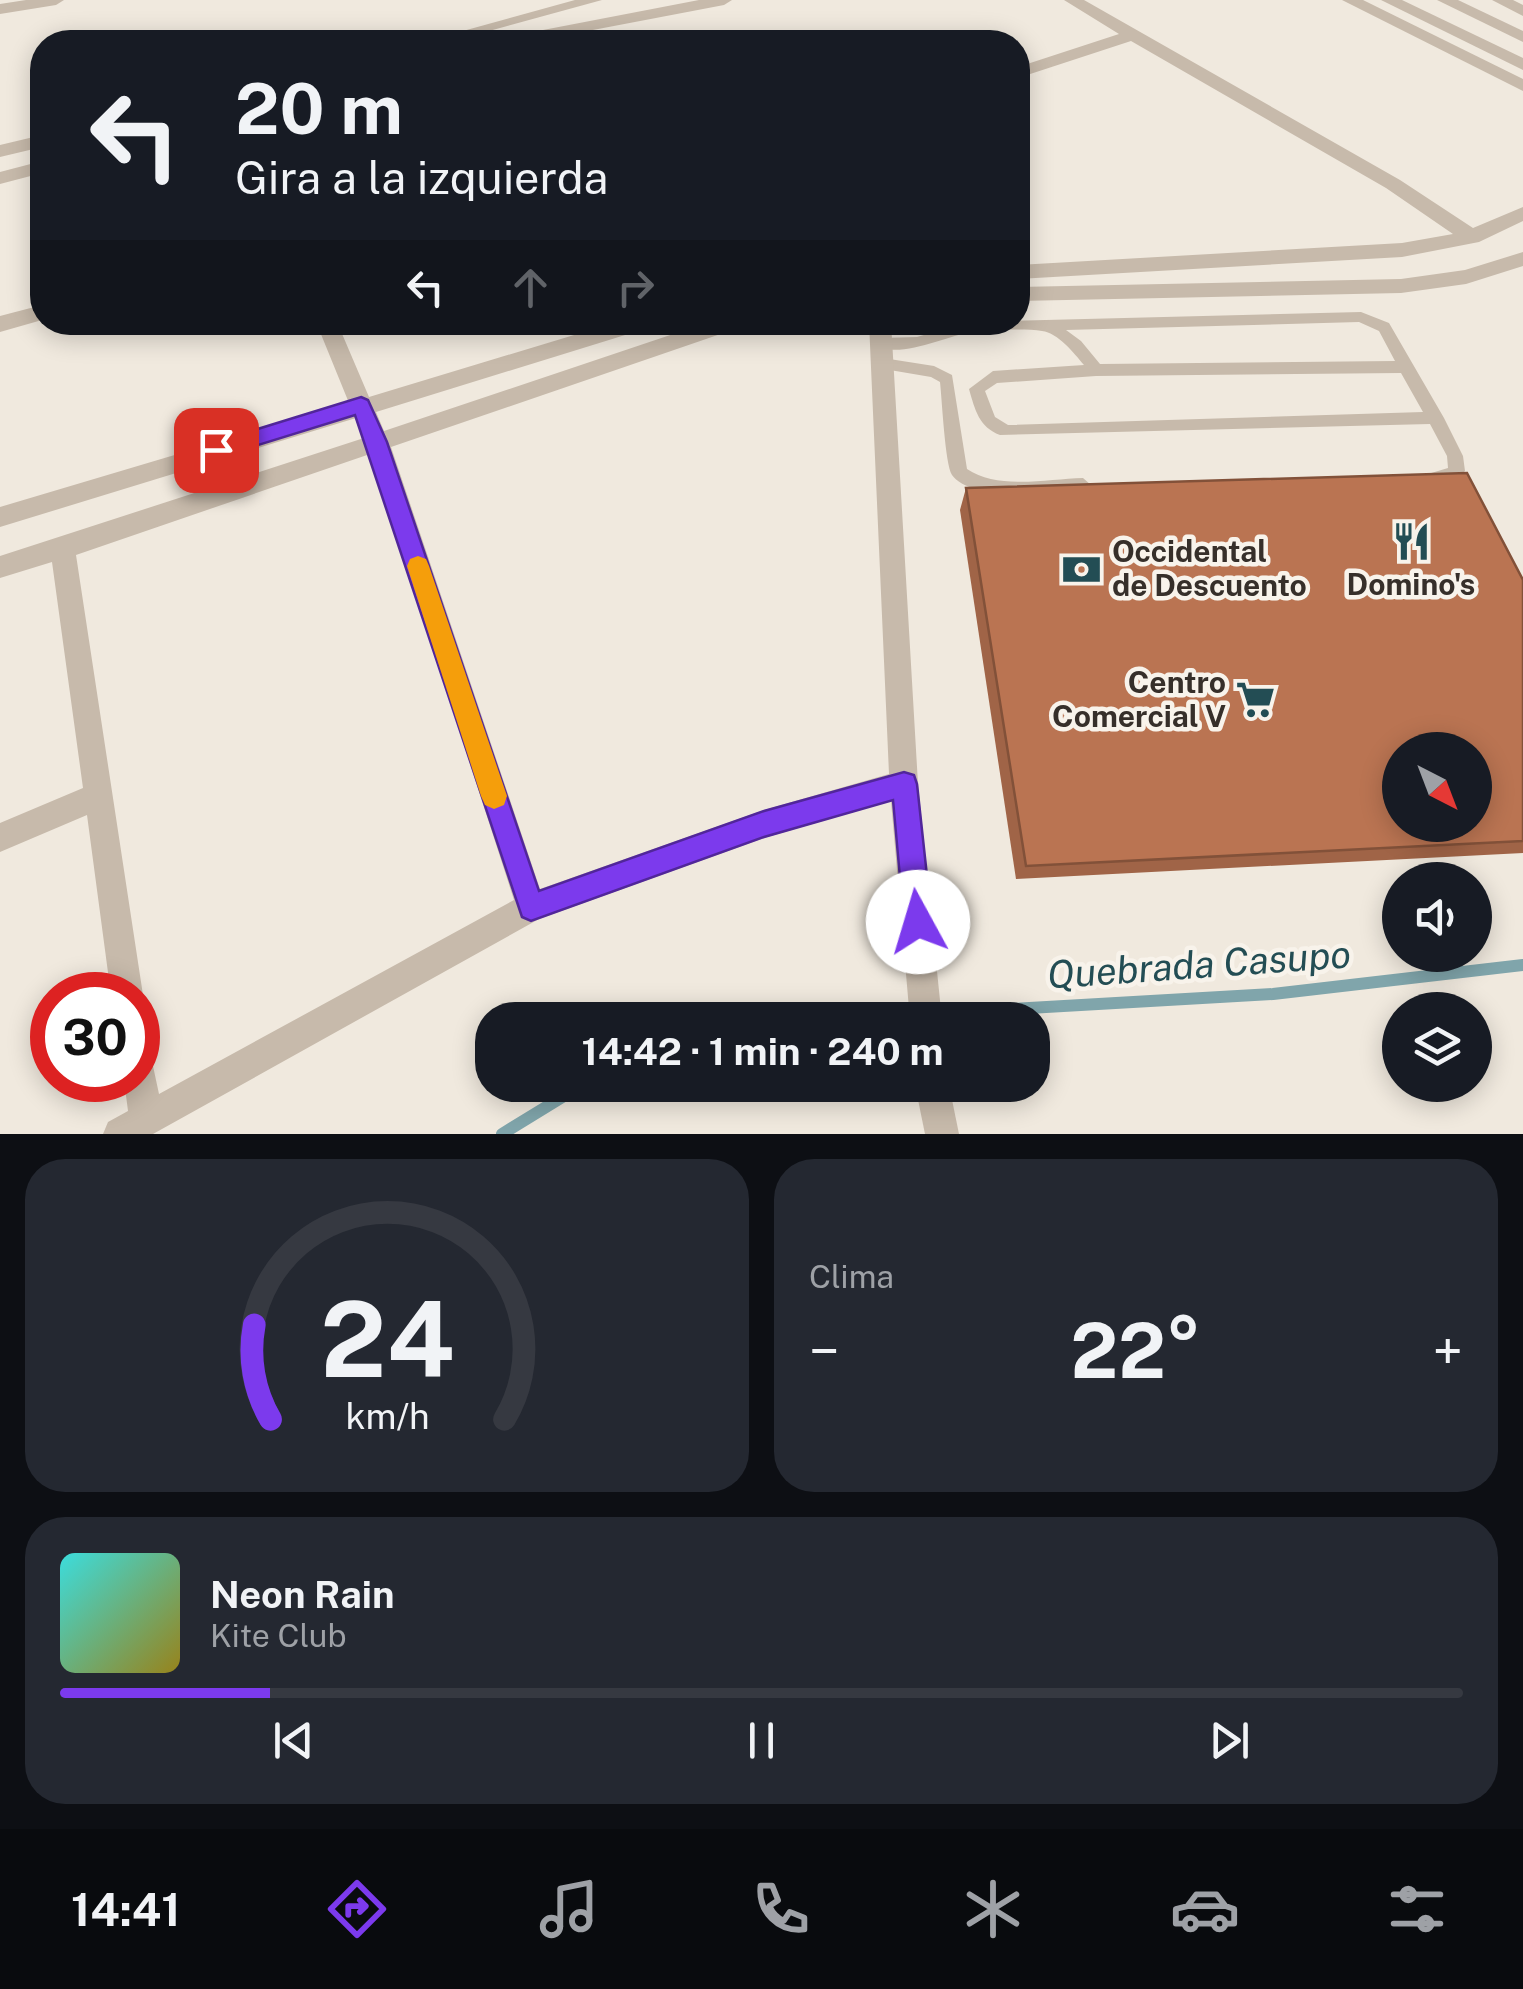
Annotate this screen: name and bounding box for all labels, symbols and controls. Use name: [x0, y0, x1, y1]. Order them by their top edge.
text: 20 m: [235, 67, 403, 150]
icon: left: [70, 70, 200, 200]
text: Gira a la izquierda: [235, 151, 608, 204]
icon: left: [398, 260, 453, 315]
icon: ahead: [503, 260, 558, 315]
icon: right: [608, 260, 663, 315]
pin: [174, 408, 259, 493]
icon: arrive: [189, 423, 244, 478]
restaurant icon: Domino's: [1390, 520, 1432, 562]
place label: Occidental de Descuento: [1112, 533, 1307, 603]
bank icon: Occidental de Descuento: [1061, 548, 1103, 590]
place label: Domino's: [1347, 566, 1475, 602]
place label: Centro Comercial V: [1052, 664, 1226, 734]
supermarket icon: Centro Comercial V: [1235, 679, 1277, 721]
north arrow: [1382, 732, 1492, 842]
map controls: [1382, 732, 1492, 1102]
button: sound: [1382, 862, 1492, 972]
position arrow: [866, 870, 970, 974]
water label: Quebrada Casupo: [1046, 931, 1352, 998]
speed limit sign: 30: [30, 972, 160, 1102]
button: layers: [1382, 992, 1492, 1102]
text: 14:42 · 1 min · 240 m: [582, 1029, 943, 1074]
text: Clima: [809, 1258, 894, 1295]
text: 24: [320, 1278, 454, 1400]
text: 22°: [1071, 1307, 1201, 1395]
text: −: [809, 1319, 840, 1383]
text: +: [1433, 1319, 1463, 1383]
text: km/h: [345, 1395, 429, 1437]
text: Neon Rain: [210, 1572, 394, 1617]
text: Kite Club: [210, 1617, 347, 1654]
icon: previous: [266, 1713, 321, 1768]
icon: pause: [734, 1713, 789, 1768]
icon: next: [1202, 1713, 1257, 1768]
icon: directions: [322, 1874, 392, 1944]
icon: music: [534, 1874, 604, 1944]
icon: phone: [746, 1874, 816, 1944]
icon: climate: [958, 1874, 1028, 1944]
icon: car: [1170, 1874, 1240, 1944]
icon: filters: [1382, 1874, 1452, 1944]
text: 14:41: [71, 1883, 181, 1936]

